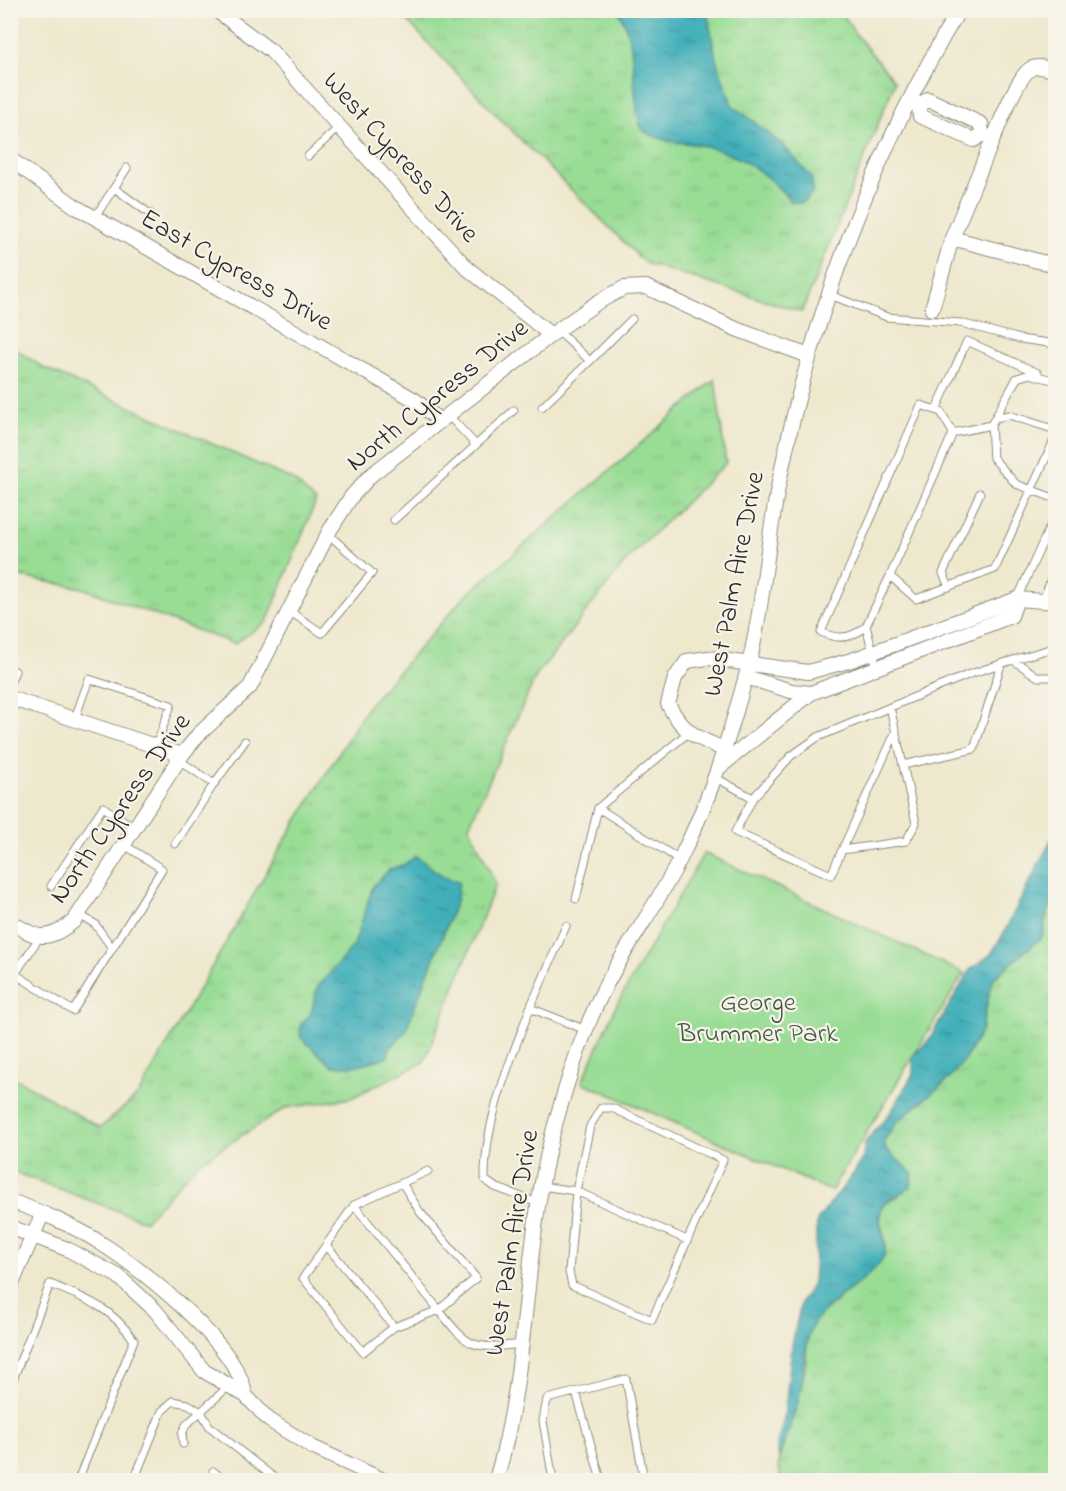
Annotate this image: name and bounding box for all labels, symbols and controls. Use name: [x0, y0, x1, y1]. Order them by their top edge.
street label: West Cypress Drive: [313, 64, 488, 253]
street label: East Cypress Drive: [133, 200, 340, 342]
street label: North Cypress Drive: [338, 310, 538, 482]
street label: West Palm Aire Drive: [694, 467, 776, 700]
street label: North Cypress Drive: [41, 705, 202, 912]
park label: George Brummer Park: [677, 984, 838, 1054]
street label: West Palm Aire Drive: [476, 1126, 550, 1359]

